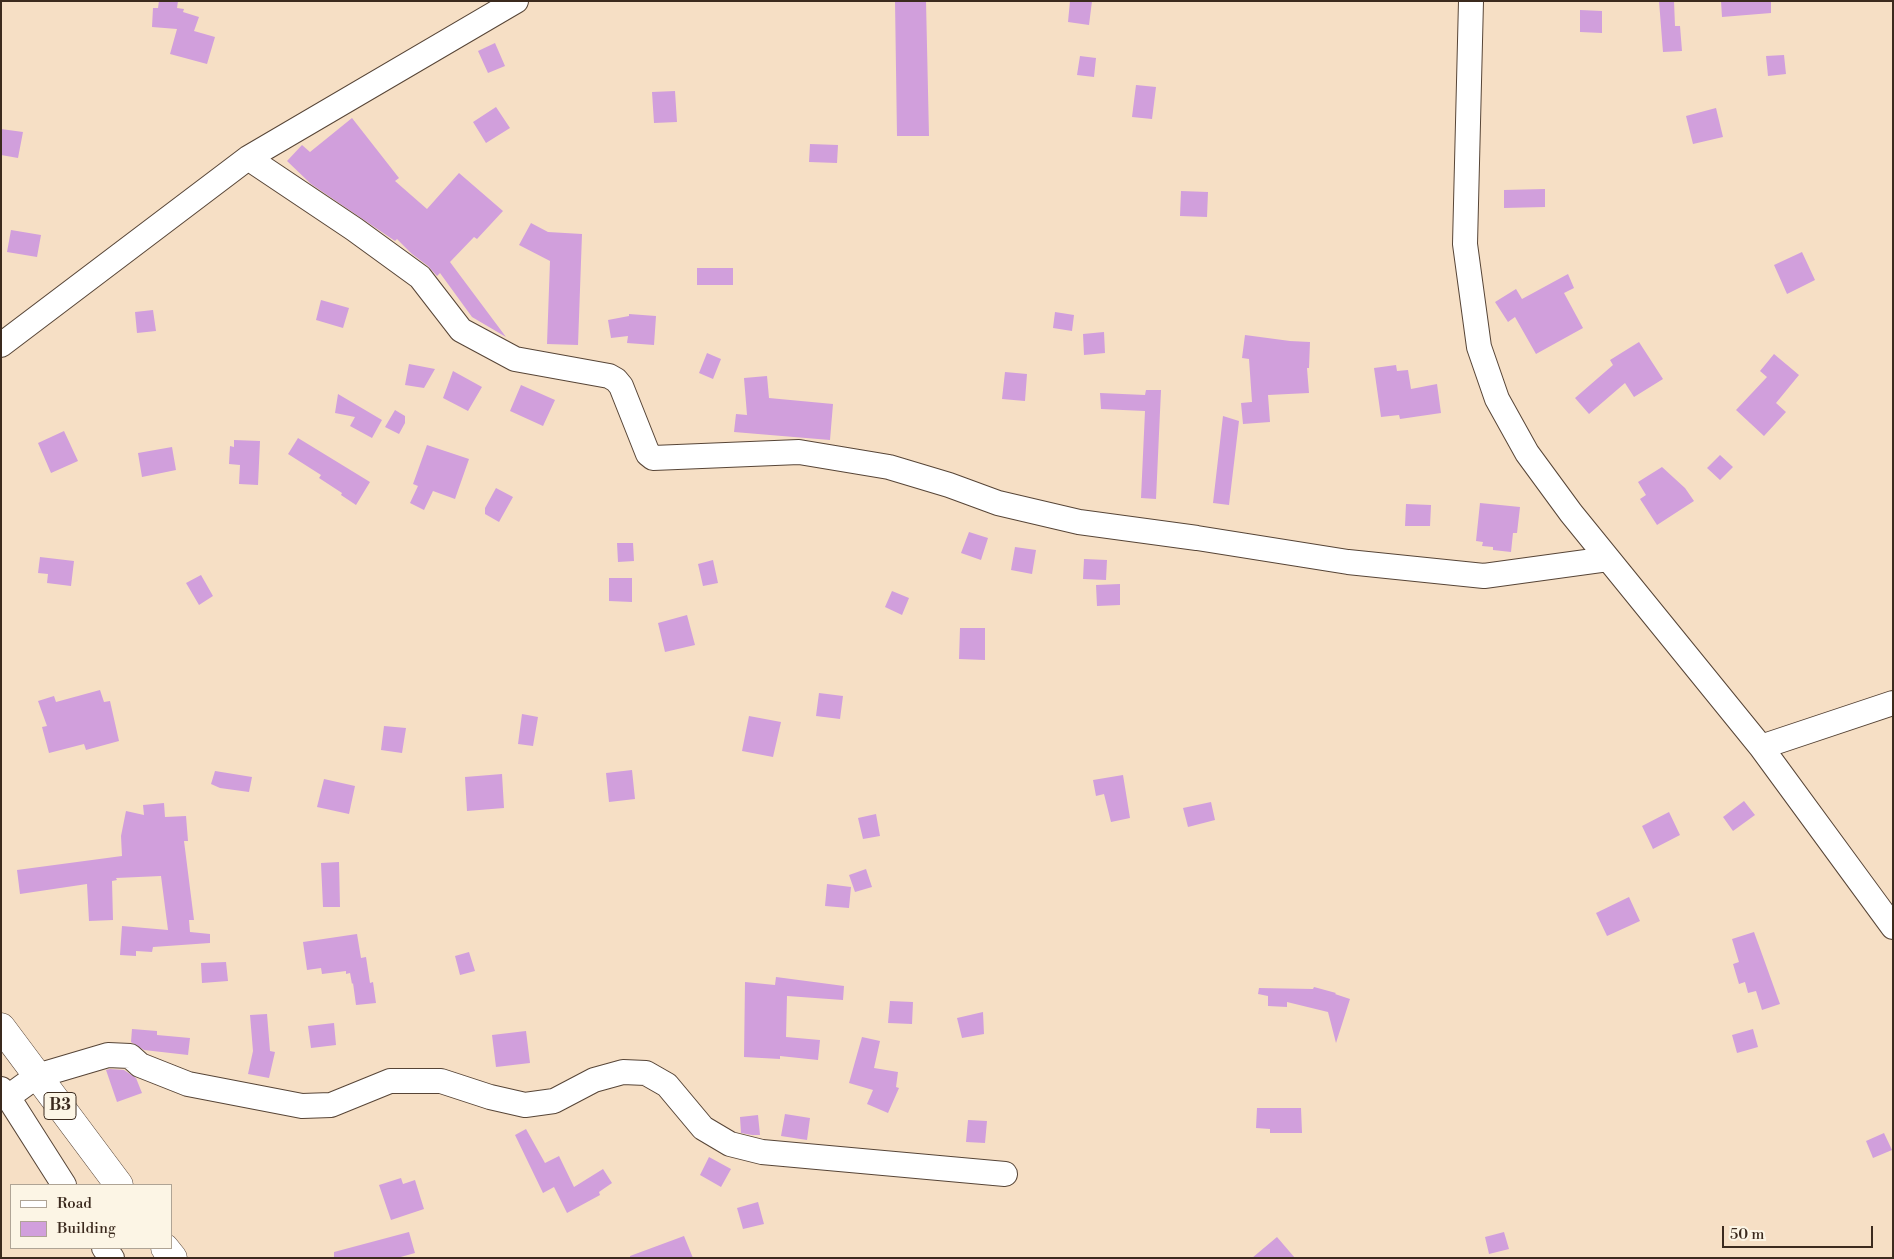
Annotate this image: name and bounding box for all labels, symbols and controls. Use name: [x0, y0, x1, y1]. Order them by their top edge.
road number: B3: [44, 1092, 76, 1120]
legend: [10, 1184, 172, 1249]
text: Road: [57, 1194, 92, 1213]
scale bar: [1724, 1216, 1875, 1248]
text: Building: [57, 1219, 116, 1238]
text: 50 m: [1730, 1225, 1764, 1244]

